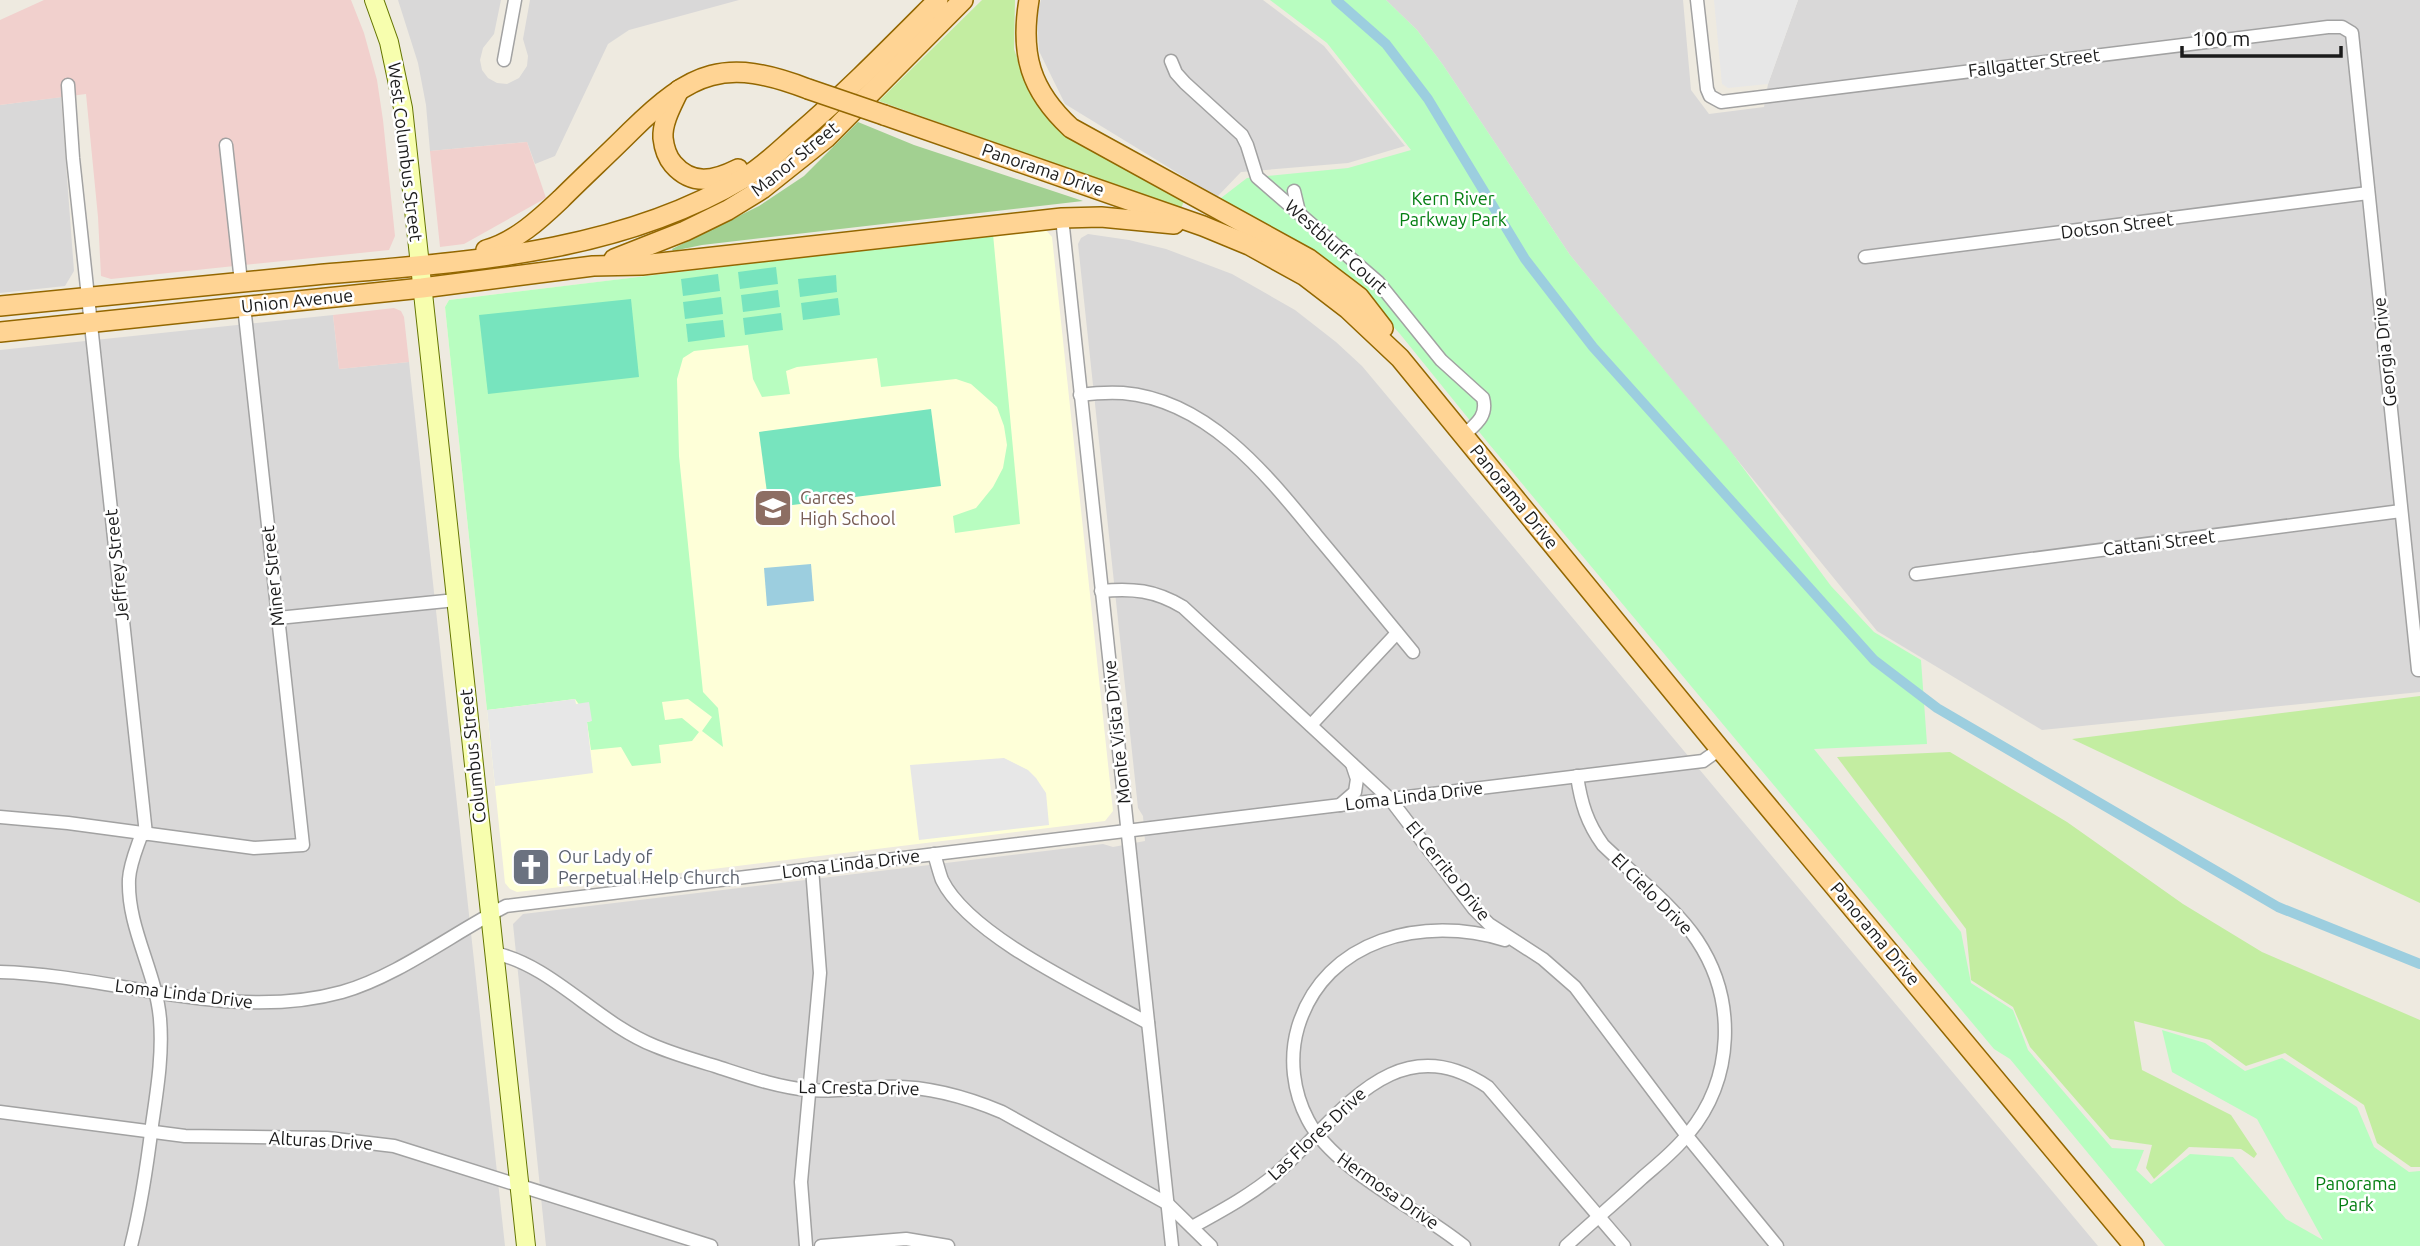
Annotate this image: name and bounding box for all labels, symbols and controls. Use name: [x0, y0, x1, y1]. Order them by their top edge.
scale bar: [2182, 14, 2341, 58]
text: 100 m: [2192, 26, 2250, 50]
street label: Fallgatter Street: [1967, 44, 2101, 80]
street label: West Columbus Street: [385, 61, 427, 243]
street label: Manor Street: [747, 117, 842, 200]
street label: Panorama Drive: [979, 139, 1107, 199]
park label: Kern River Parkway Park: [1399, 188, 1507, 229]
street label: Westbluff Court: [1282, 195, 1392, 297]
street label: Dotson Street: [2059, 208, 2174, 242]
street label: Union Avenue: [240, 284, 354, 316]
street label: Georgia Drive: [2368, 296, 2400, 408]
street label: Panorama Drive: [1467, 440, 1563, 552]
school or university icon: Garces High School: [752, 487, 794, 529]
place label: Garces High School: [800, 487, 896, 528]
street label: Jeffrey Street: [100, 508, 132, 622]
street label: Miner Street: [257, 525, 287, 628]
street label: Cattani Street: [2102, 525, 2216, 559]
street label: Monte Vista Drive: [1098, 659, 1134, 805]
street label: Columbus Street: [455, 688, 489, 824]
street label: Loma Linda Drive: [1344, 777, 1484, 813]
street label: El Cerrito Drive: [1403, 817, 1495, 924]
street label: Loma Linda Drive: [781, 845, 921, 881]
church icon: Our Lady of Perpetual Help Church: [510, 846, 552, 888]
place label: Our Lady of Perpetual Help Church: [558, 846, 740, 887]
street label: El Cielo Drive: [1608, 849, 1697, 938]
street label: Panorama Drive: [1827, 878, 1925, 989]
street label: Loma Linda Drive: [114, 975, 254, 1011]
street label: La Cresta Drive: [798, 1076, 920, 1098]
street label: Las Flores Drive: [1263, 1083, 1369, 1184]
street label: Alturas Drive: [268, 1127, 374, 1153]
street label: Hermosa Drive: [1334, 1148, 1443, 1233]
park label: Panorama Park: [2315, 1173, 2397, 1214]

